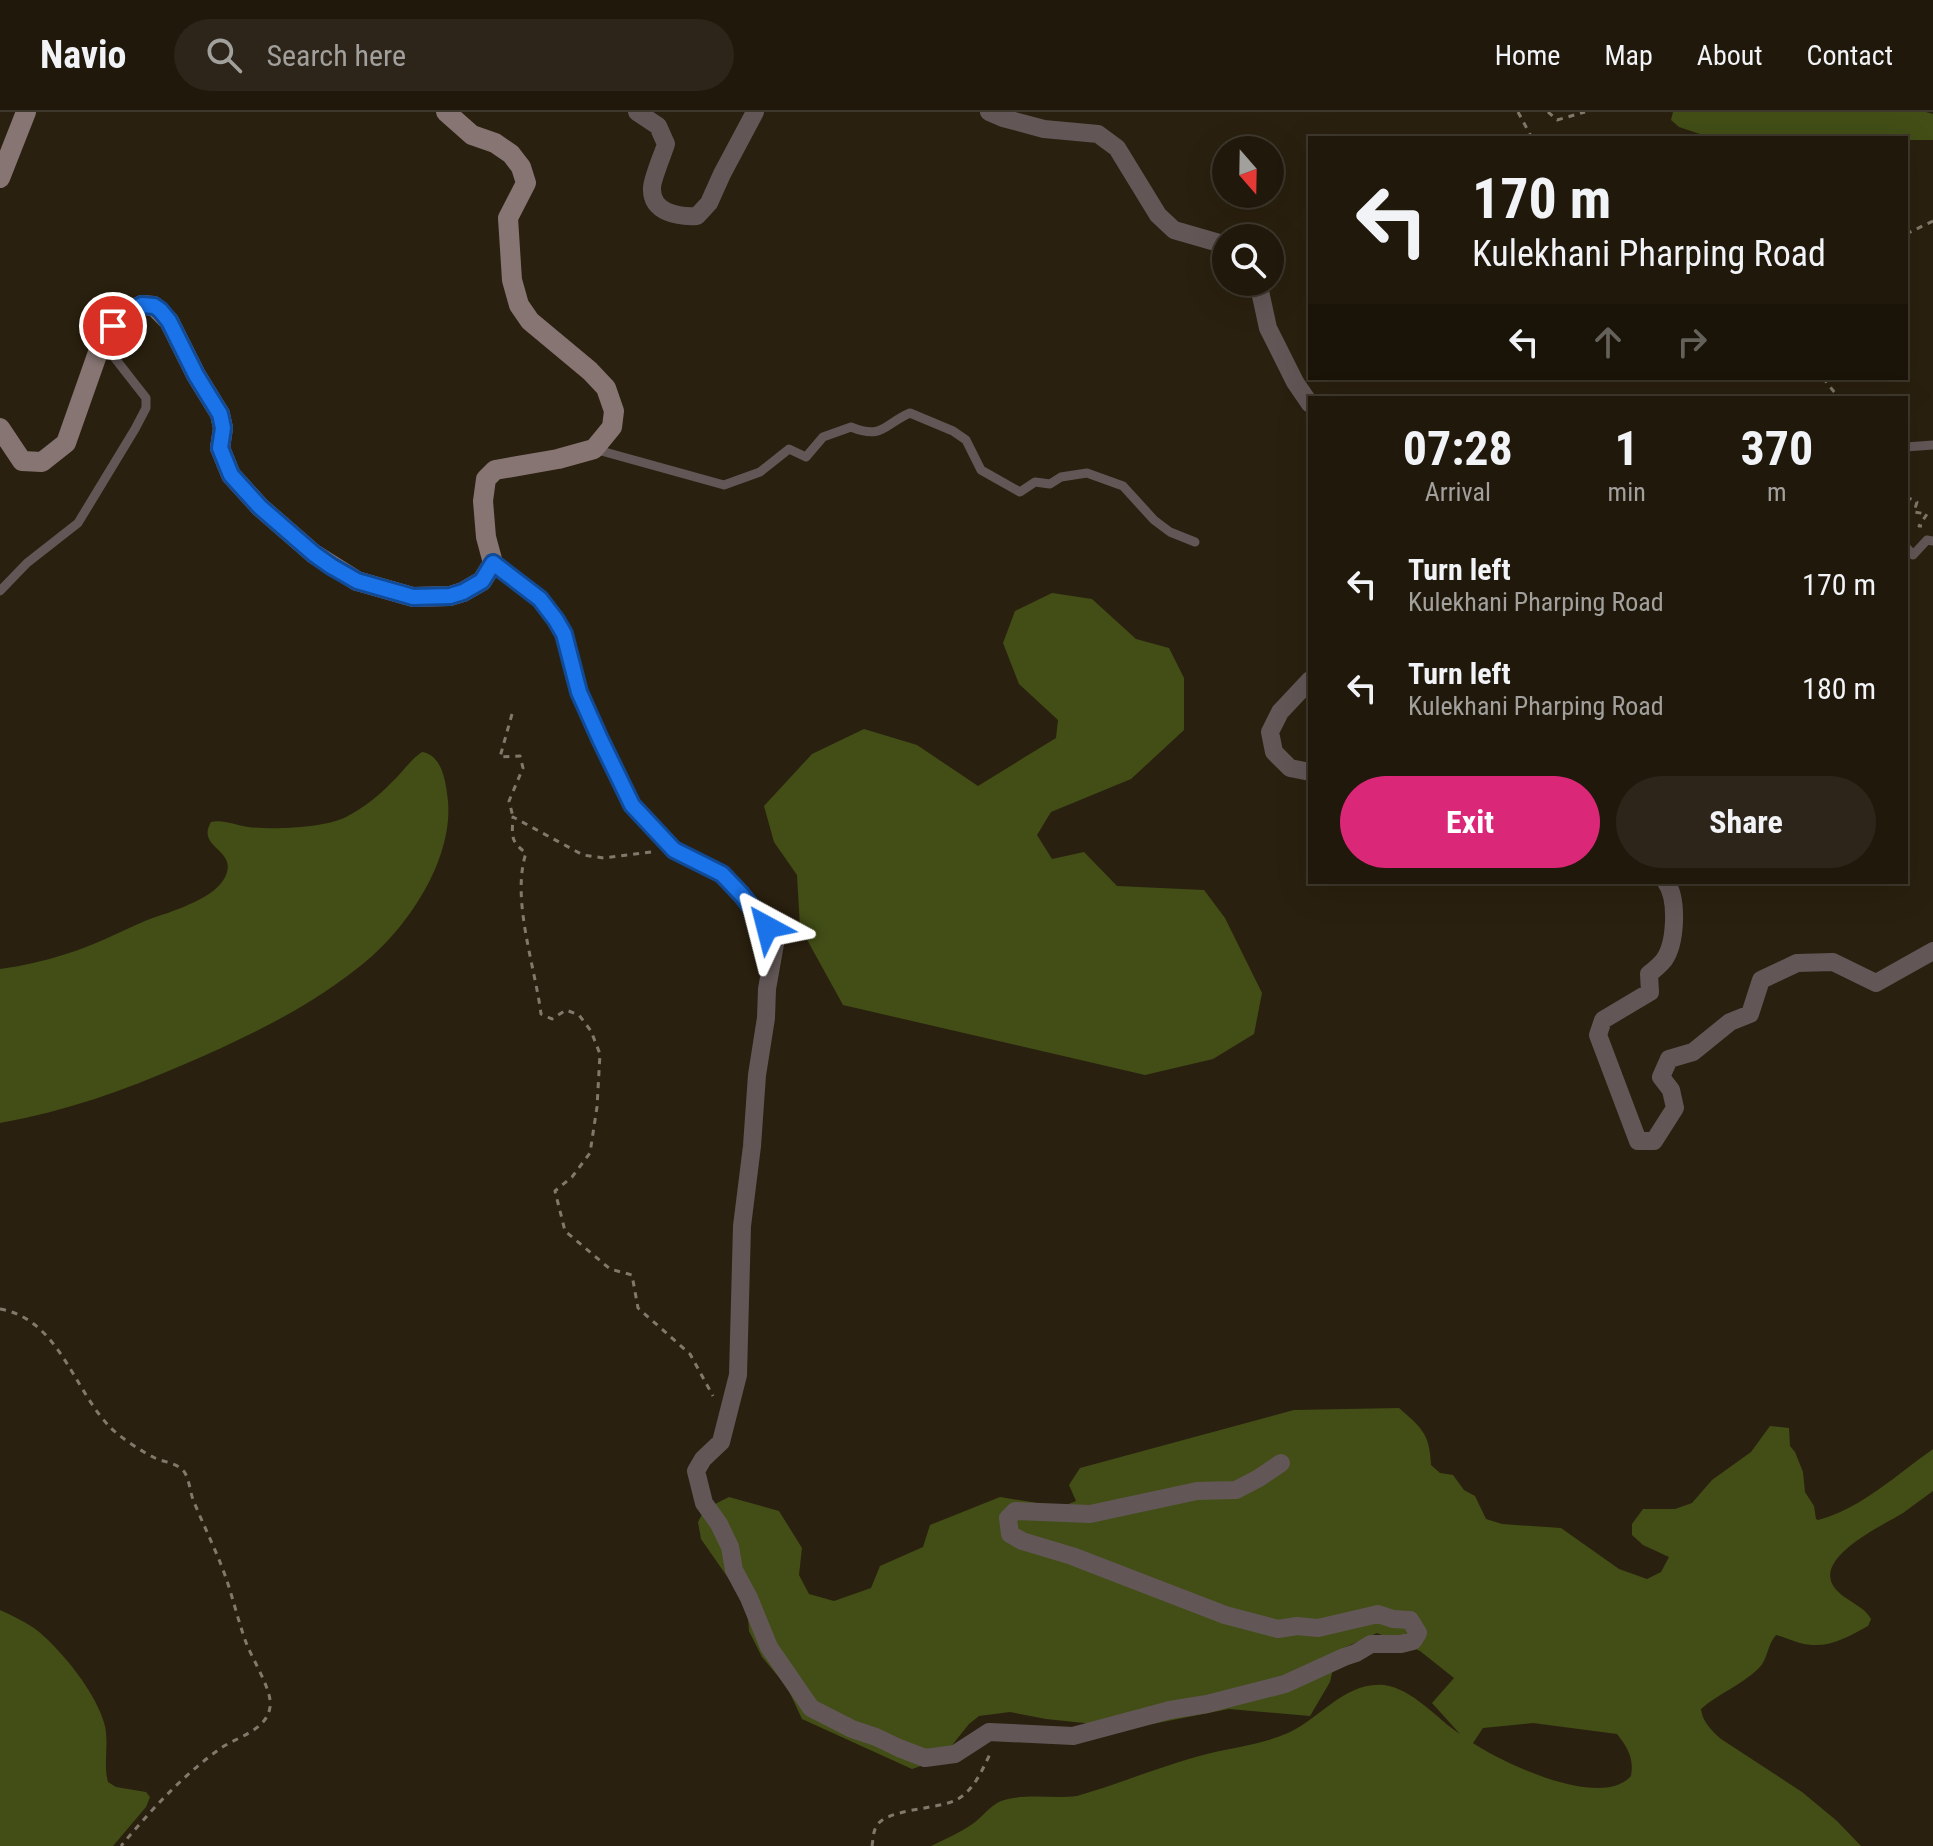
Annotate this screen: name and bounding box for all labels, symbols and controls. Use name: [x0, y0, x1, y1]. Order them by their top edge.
search box: [174, 19, 734, 91]
text: Navio: [40, 33, 126, 77]
icon: search: [202, 33, 246, 77]
text: Search here: [266, 38, 406, 73]
text: Home: [1495, 39, 1560, 72]
text: Map: [1604, 39, 1653, 72]
text: About: [1697, 39, 1763, 72]
text: Contact: [1807, 39, 1893, 72]
north arrow: [1212, 136, 1284, 208]
map controls: [1212, 136, 1284, 296]
text: 170 m: [1472, 166, 1611, 232]
icon: left: [1340, 168, 1444, 272]
button: search: [1212, 224, 1284, 296]
text: Kulekhani Pharping Road: [1472, 233, 1826, 275]
pin: [79, 292, 147, 360]
icon: arrive: [91, 304, 135, 348]
icon: left: [1502, 320, 1546, 364]
icon: ahead: [1586, 320, 1630, 364]
icon: right: [1670, 320, 1714, 364]
text: 07:28: [1403, 420, 1513, 477]
text: 1: [1615, 420, 1639, 477]
text: 370: [1740, 420, 1813, 477]
text: Arrival: [1425, 477, 1491, 507]
text: min: [1608, 477, 1646, 507]
text: m: [1767, 477, 1787, 507]
text: Turn left: [1408, 552, 1511, 587]
icon: left: [1340, 562, 1384, 606]
text: 170 m: [1802, 567, 1876, 602]
text: Kulekhani Pharping Road: [1408, 587, 1664, 617]
text: Turn left: [1408, 656, 1511, 691]
icon: left: [1340, 666, 1384, 710]
text: 180 m: [1802, 671, 1876, 706]
text: Kulekhani Pharping Road: [1408, 691, 1664, 721]
button: Exit: [1340, 776, 1600, 868]
button: Share: [1616, 776, 1876, 868]
position arrow: [725, 885, 809, 969]

